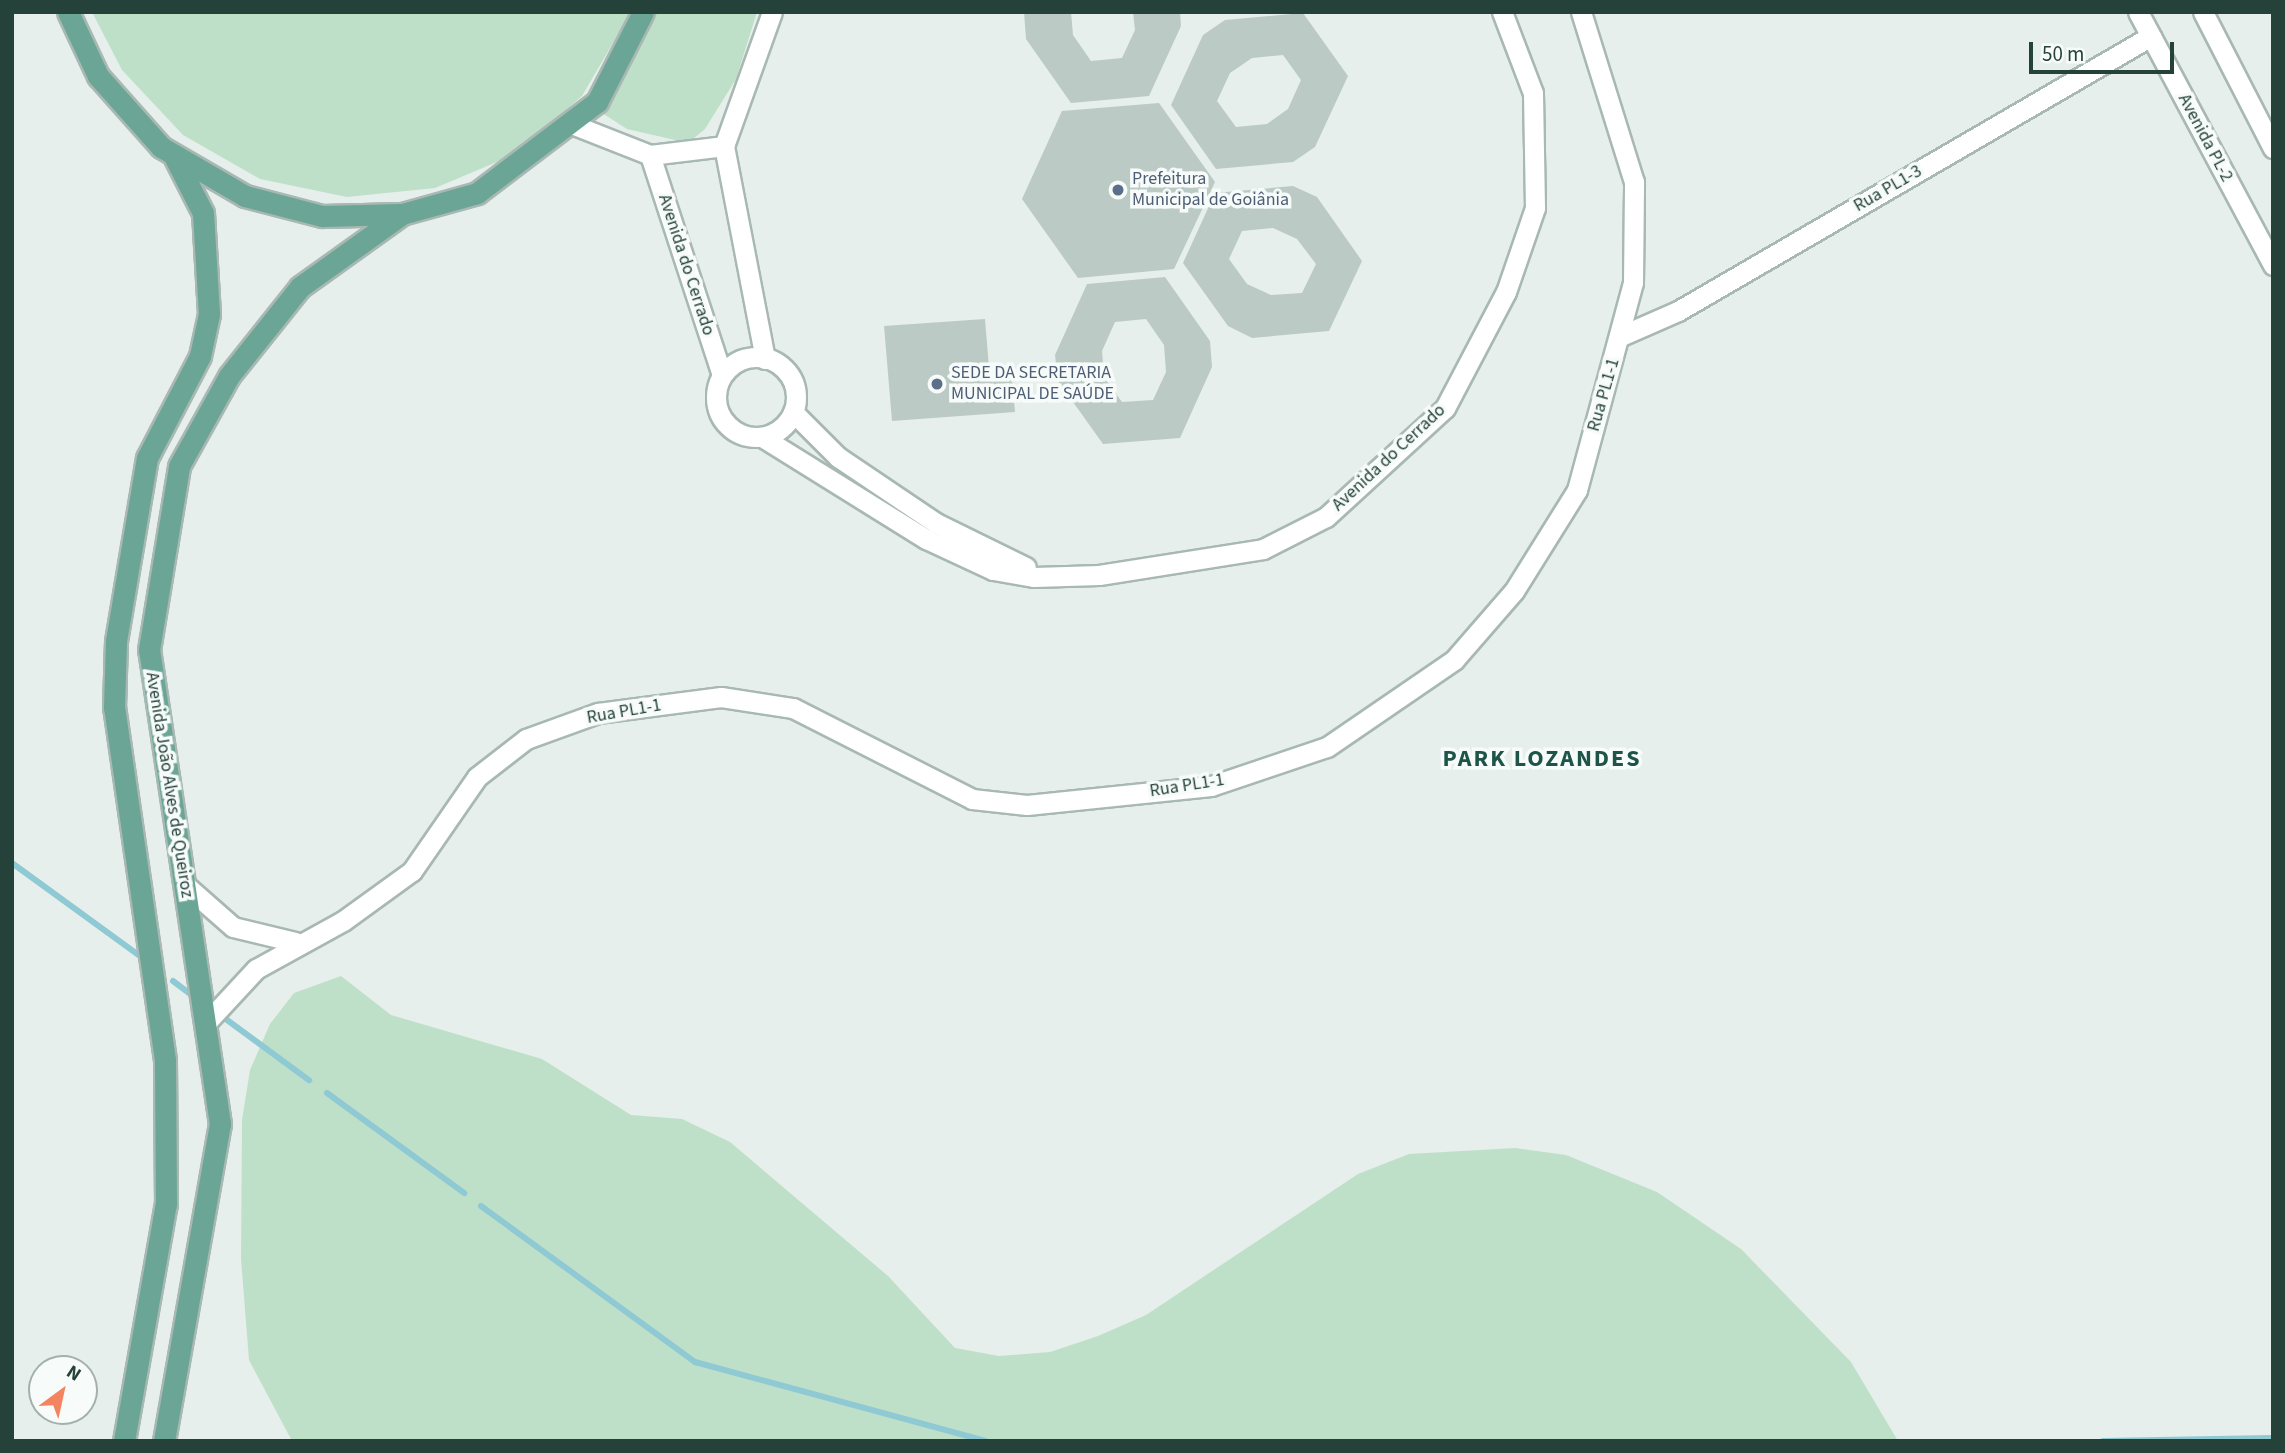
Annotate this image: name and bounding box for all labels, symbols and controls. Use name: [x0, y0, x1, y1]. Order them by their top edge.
scale bar: [2033, 28, 2178, 72]
text: 50 m: [2042, 39, 2084, 69]
street label: Avenida PL-2: [2173, 90, 2237, 186]
street label: Rua PL1-3: [1850, 161, 1926, 217]
place label: Prefeitura Municipal de Goiânia: [1132, 169, 1289, 212]
marker: Prefeitura Municipal de Goiânia: [1110, 182, 1126, 198]
street label: Avenida do Cerrado: [653, 192, 719, 338]
street label: Rua PL1-1: [1583, 356, 1625, 434]
place label: SEDE DA SECRETARIA MUNICIPAL DE SAÚDE: [951, 363, 1114, 406]
marker: SEDE DA SECRETARIA MUNICIPAL DE SAÚDE: [929, 376, 945, 392]
street label: Avenida do Cerrado: [1328, 400, 1450, 516]
street label: Avenida João Alves de Queiroz: [140, 671, 198, 899]
street label: Rua PL1-1: [585, 695, 663, 729]
district label: PARK LOZANDES: [1444, 745, 1640, 773]
street label: Rua PL1-1: [1148, 769, 1226, 803]
north arrow: [28, 1355, 98, 1425]
text: N: [61, 1359, 86, 1388]

